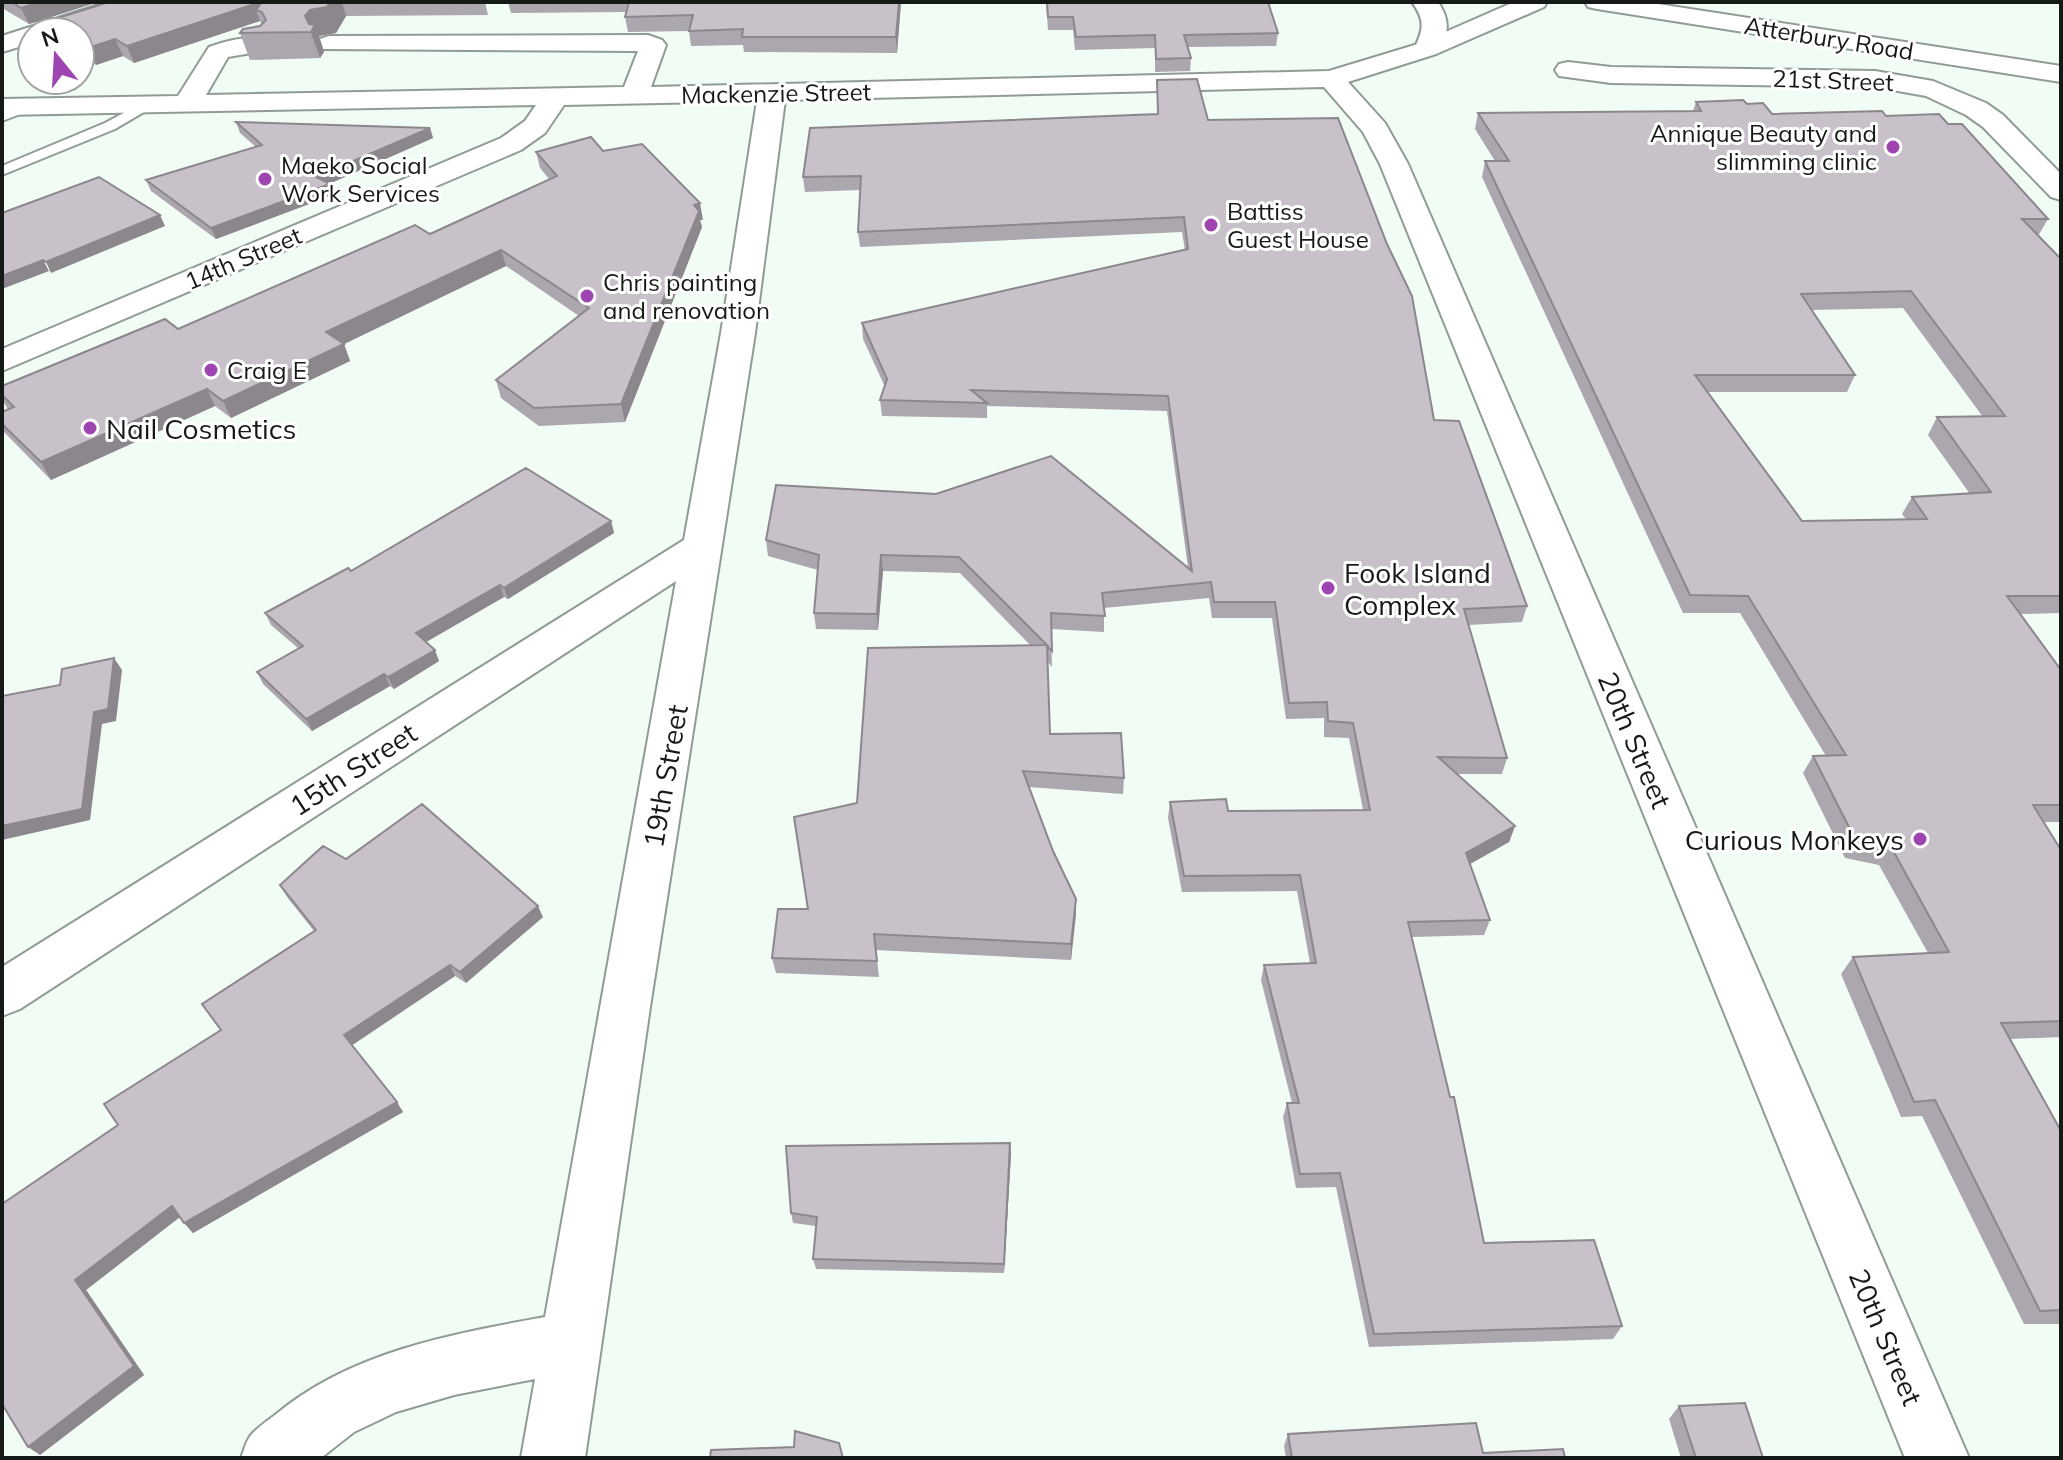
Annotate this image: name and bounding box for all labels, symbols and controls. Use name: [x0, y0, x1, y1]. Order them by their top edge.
street label: Atterbury Road: [1742, 10, 1916, 66]
north arrow: [16, 16, 96, 96]
text: N: [38, 21, 62, 53]
street label: 21st Street: [1772, 63, 1894, 97]
street label: Mackenzie Street: [681, 76, 871, 110]
place label: Annique Beauty and slimming clinic: [1650, 118, 1877, 176]
marker: Annique Beauty and slimming clinic: [1884, 138, 1902, 156]
place label: Maeko Social Work Services: [281, 150, 440, 208]
marker: Maeko Social Work Services: [256, 170, 274, 188]
place label: Battiss Guest House: [1227, 196, 1369, 254]
marker: Battiss Guest House: [1202, 216, 1220, 234]
street label: 14th Street: [180, 220, 306, 296]
place label: Chris painting and renovation: [603, 267, 770, 325]
marker: Chris painting and renovation: [578, 287, 596, 305]
place label: Craig E: [227, 355, 307, 385]
marker: Craig E: [202, 361, 220, 379]
place label: Nail Cosmetics: [106, 411, 296, 446]
marker: Nail Cosmetics: [81, 419, 99, 437]
place label: Fook Island Complex: [1344, 555, 1491, 622]
marker: Fook Island Complex: [1319, 579, 1337, 597]
street label: 20th Street: [1591, 667, 1679, 814]
street label: 19th Street: [635, 702, 695, 850]
street label: 15th Street: [283, 715, 423, 823]
place label: Curious Monkeys: [1685, 822, 1904, 857]
marker: Curious Monkeys: [1911, 830, 1929, 848]
street label: 20th Street: [1842, 1264, 1930, 1411]

